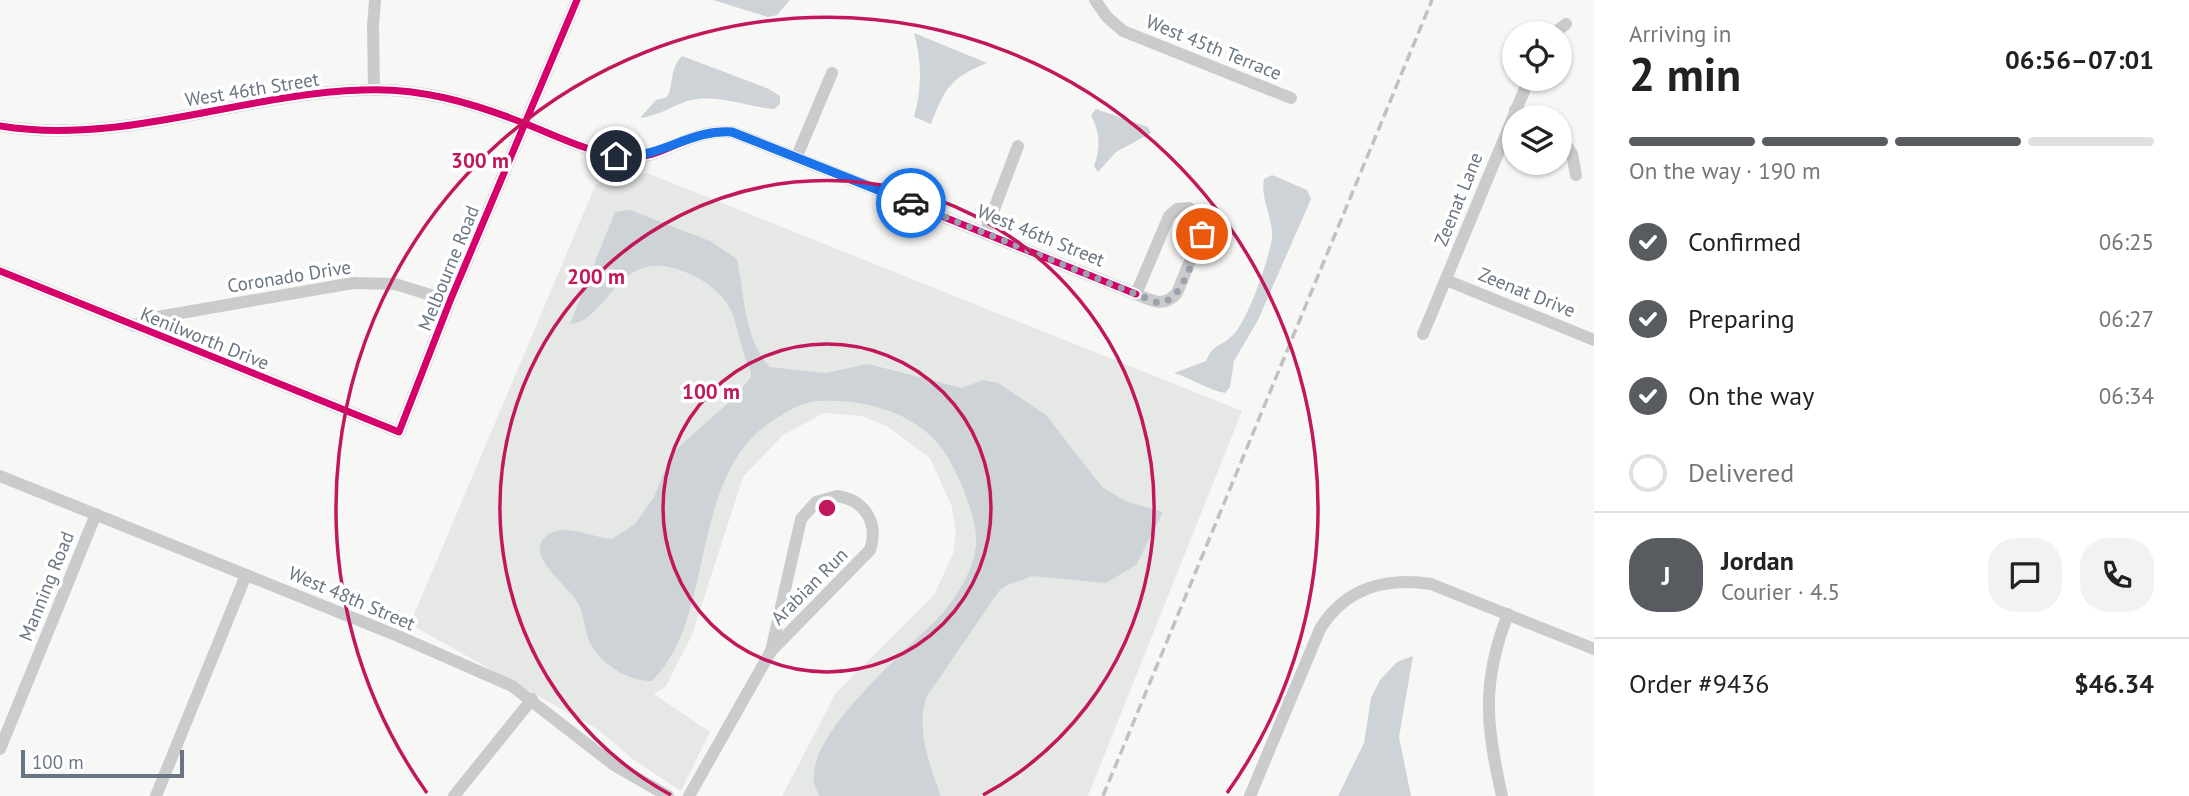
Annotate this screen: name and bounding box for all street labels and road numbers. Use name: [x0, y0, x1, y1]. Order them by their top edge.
street label: West 45th Terrace: [1143, 9, 1285, 85]
street label: West 46th Street: [183, 66, 321, 111]
street label: Zeenat Lane: [1428, 149, 1488, 249]
street label: West 46th Street: [974, 199, 1109, 272]
street label: Melbourne Road: [412, 202, 484, 334]
street label: Coronado Drive: [225, 254, 353, 298]
street label: Zeenat Drive: [1475, 262, 1579, 322]
street label: Kenilworth Drive: [137, 301, 273, 375]
street label: Manning Road: [13, 528, 79, 644]
street label: Arabian Run: [766, 543, 852, 629]
street label: West 48th Street: [285, 561, 419, 636]

